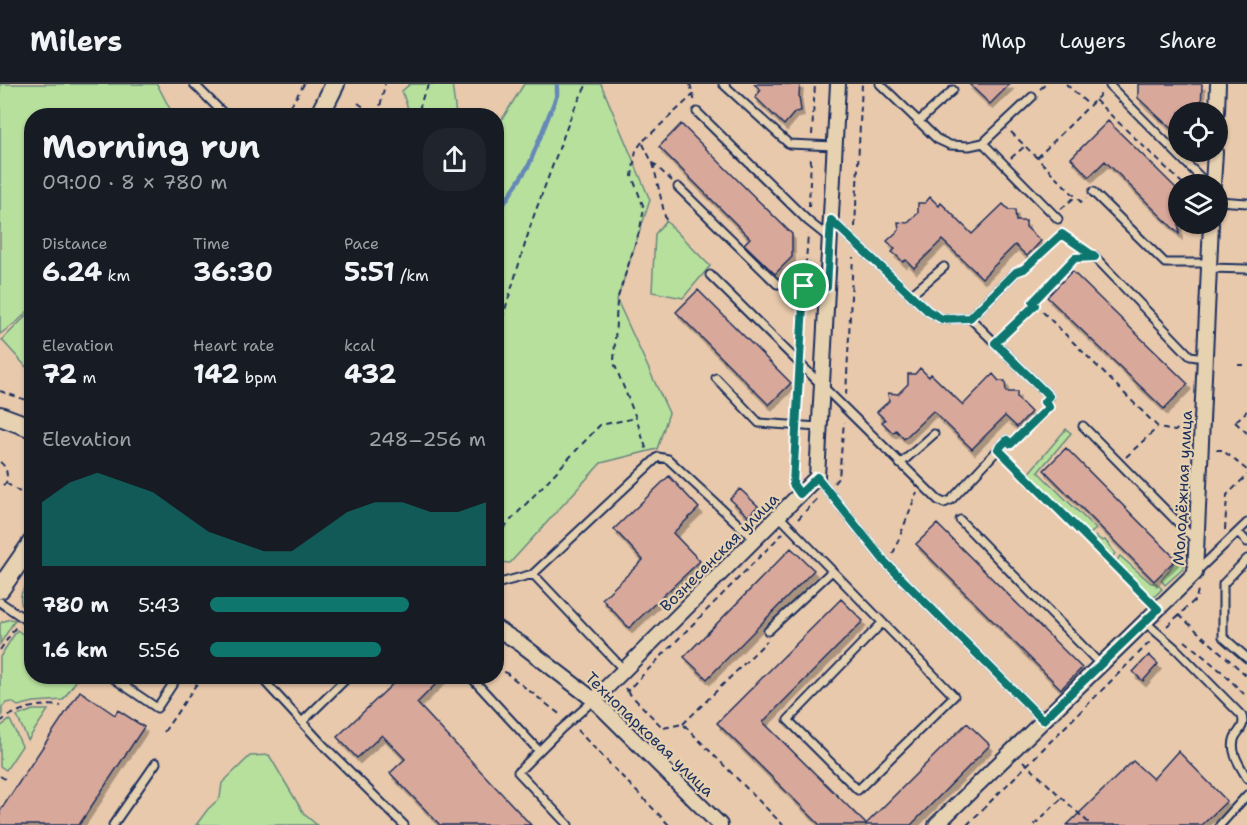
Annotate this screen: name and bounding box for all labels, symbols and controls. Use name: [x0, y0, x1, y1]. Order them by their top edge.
text: Milers: [30, 22, 122, 60]
text: Map: [981, 27, 1026, 55]
text: Layers: [1059, 27, 1126, 55]
text: Share: [1159, 27, 1217, 55]
map controls: [1168, 102, 1228, 234]
button: locate: [1168, 102, 1228, 162]
text: Morning run: [42, 124, 260, 169]
button: share: [423, 128, 486, 191]
text: 09:00 · 8 × 780 m: [42, 169, 227, 195]
button: layers: [1168, 174, 1228, 234]
text: Distance: [42, 233, 108, 254]
text: Time: [193, 233, 230, 254]
text: Pace: [344, 233, 379, 254]
text: 6.24: [42, 254, 102, 289]
text: 36:30: [193, 254, 273, 289]
text: 5:51: [344, 254, 395, 289]
pin: [778, 260, 829, 311]
text: km: [102, 265, 130, 286]
text: /km: [395, 265, 429, 286]
icon: arrive: [787, 269, 820, 302]
text: Elevation: [42, 335, 114, 356]
text: Heart rate: [193, 335, 275, 356]
text: kcal: [344, 335, 375, 356]
text: 72: [42, 356, 77, 391]
text: 142: [193, 356, 239, 391]
text: 432: [344, 356, 396, 391]
text: m: [77, 367, 96, 388]
text: bpm: [239, 367, 277, 388]
street label: Молодёжная улица: [1168, 410, 1197, 566]
text: Elevation: [42, 426, 132, 452]
text: 248–256 m: [368, 426, 486, 452]
street label: Вознесенская улица: [655, 488, 783, 616]
text: 780 m: [42, 592, 109, 618]
text: 5:43: [138, 592, 180, 618]
text: 1.6 km: [42, 637, 108, 663]
text: 5:56: [138, 637, 181, 663]
street label: Технопарковая улица: [581, 667, 719, 801]

